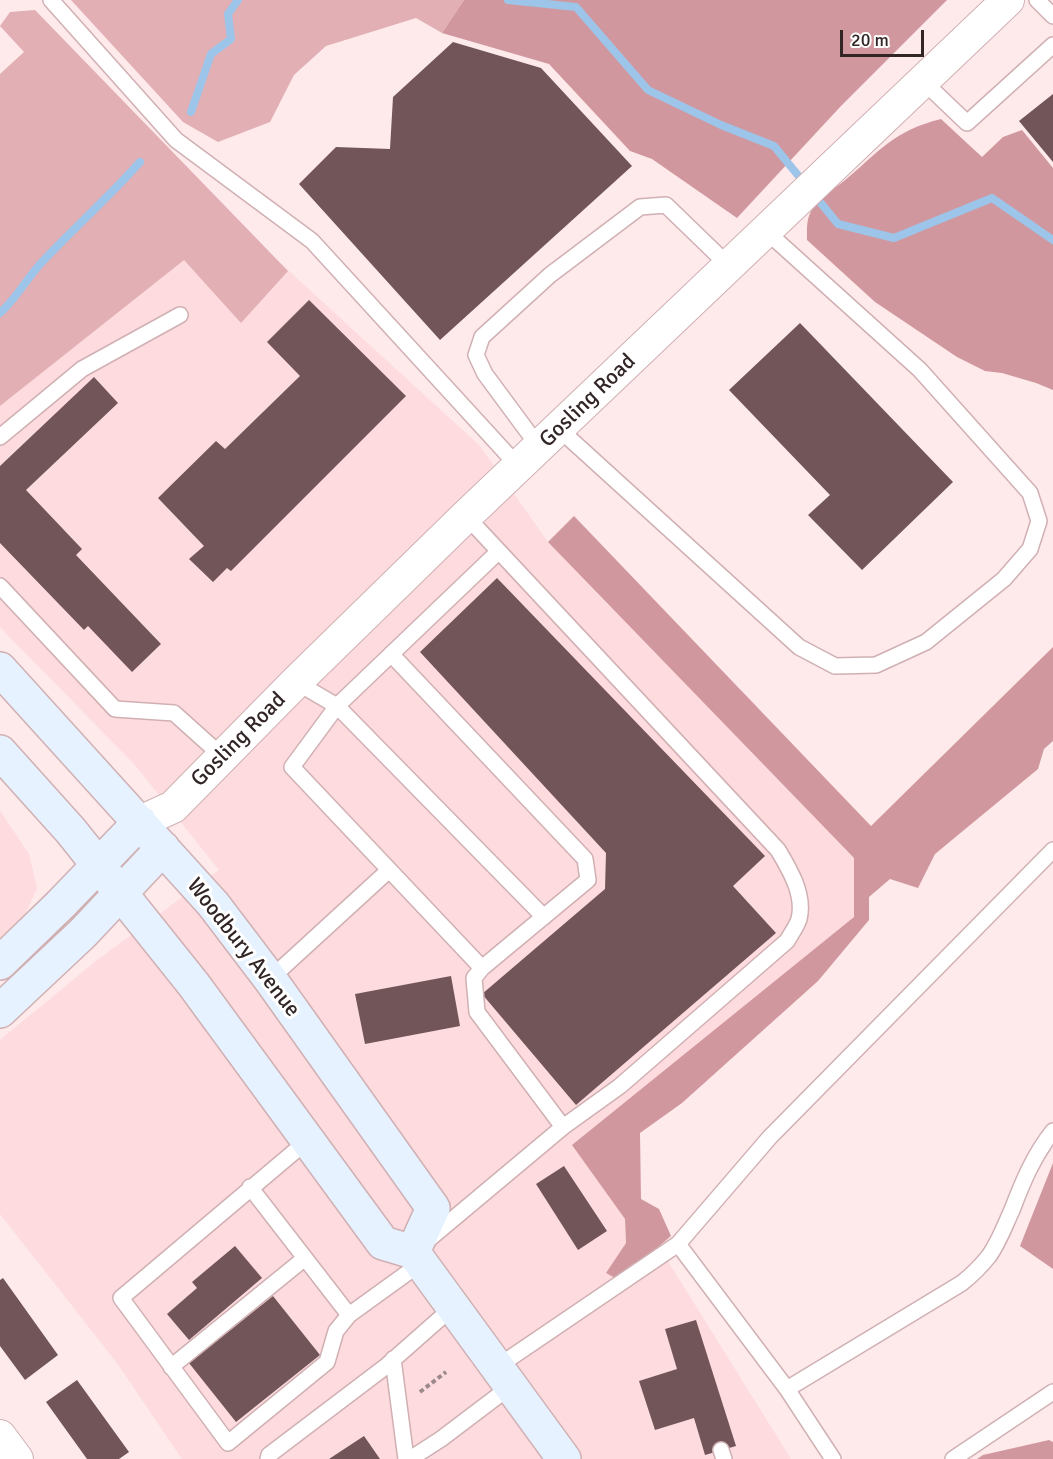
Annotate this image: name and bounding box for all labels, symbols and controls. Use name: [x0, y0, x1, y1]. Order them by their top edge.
scale bar: [843, 18, 927, 56]
text: 20 m: [851, 29, 889, 51]
street label: Gosling Road: [535, 349, 641, 453]
street label: Gosling Road: [186, 687, 292, 793]
street label: Woodbury Avenue: [181, 873, 305, 1023]

